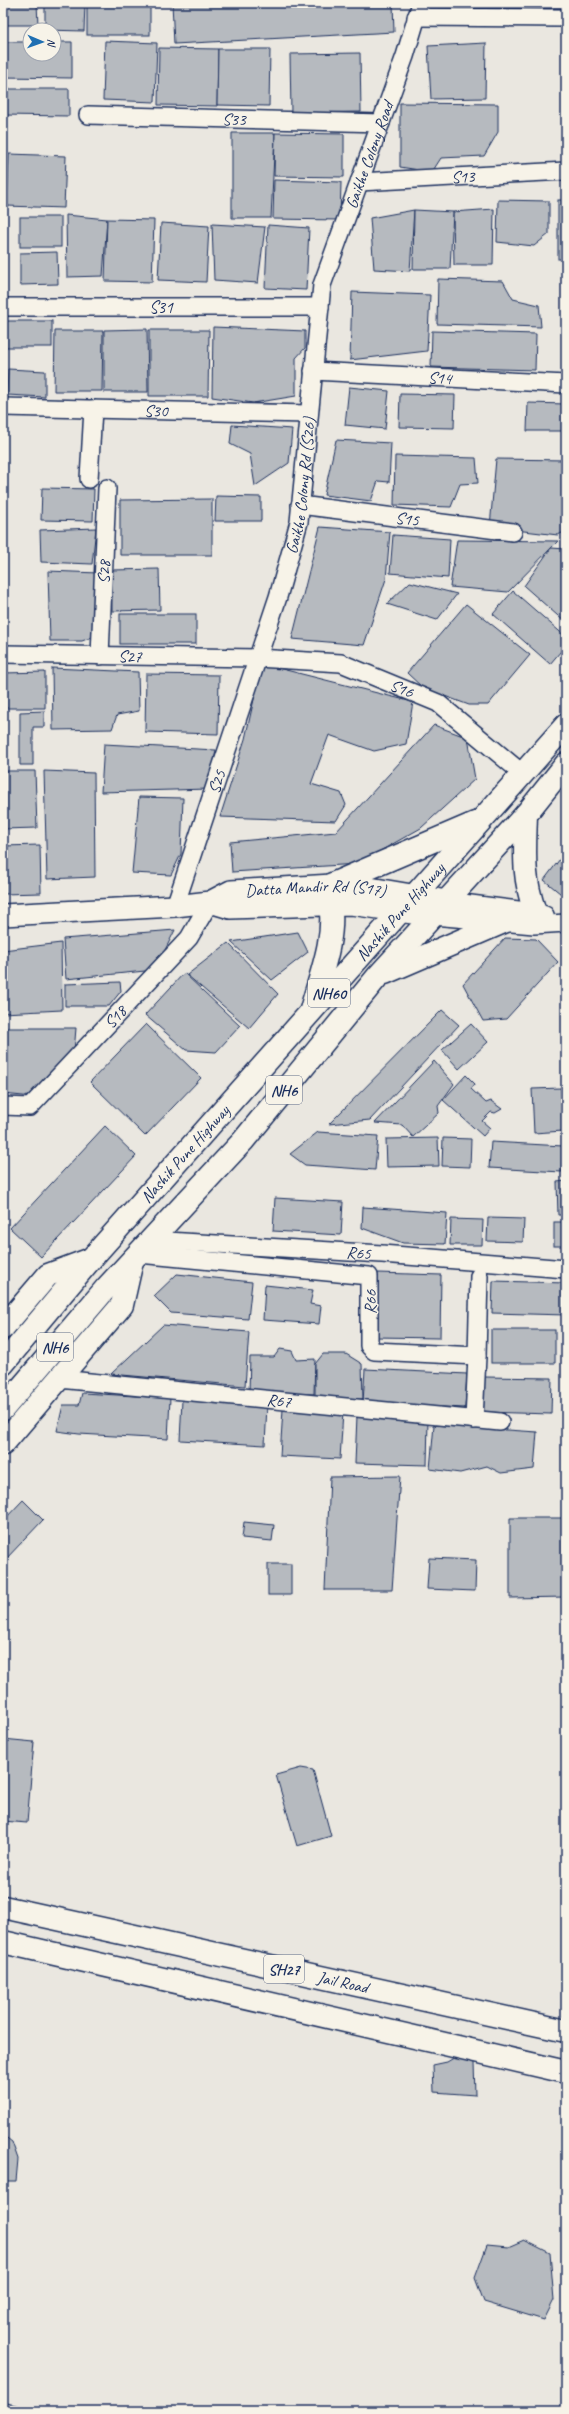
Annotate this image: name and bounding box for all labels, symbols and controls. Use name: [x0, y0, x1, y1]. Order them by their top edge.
north arrow: [22, 22, 62, 62]
text: N: [45, 39, 59, 48]
street label: Gaikhe Colony Road: [341, 97, 399, 211]
street label: S33: [222, 109, 247, 130]
street label: S13: [451, 166, 477, 188]
street label: S31: [149, 297, 174, 318]
street label: S14: [427, 367, 454, 389]
street label: S30: [144, 400, 169, 422]
street label: Gaikhe Colony Rd (S26): [281, 415, 320, 556]
street label: S15: [394, 507, 421, 531]
street label: S28: [93, 558, 115, 584]
street label: S27: [118, 646, 143, 667]
street label: S16: [387, 674, 418, 703]
street label: S25: [203, 766, 231, 796]
street label: Nashik Pune Highway: [351, 858, 450, 965]
street label: Datta Mandir Rd (S17): [245, 875, 389, 902]
road number: NH60: [308, 979, 350, 1007]
street label: S18: [100, 1000, 133, 1033]
road number: NH6: [266, 1076, 302, 1104]
street label: Nashik Pune Highway: [136, 1100, 235, 1207]
street label: R65: [346, 1242, 373, 1264]
street label: R66: [360, 1288, 381, 1314]
road number: NH6: [37, 1333, 73, 1361]
street label: R67: [266, 1389, 293, 1413]
road number: SH27: [264, 1955, 304, 1983]
street label: Jail Road: [314, 1966, 373, 1999]

